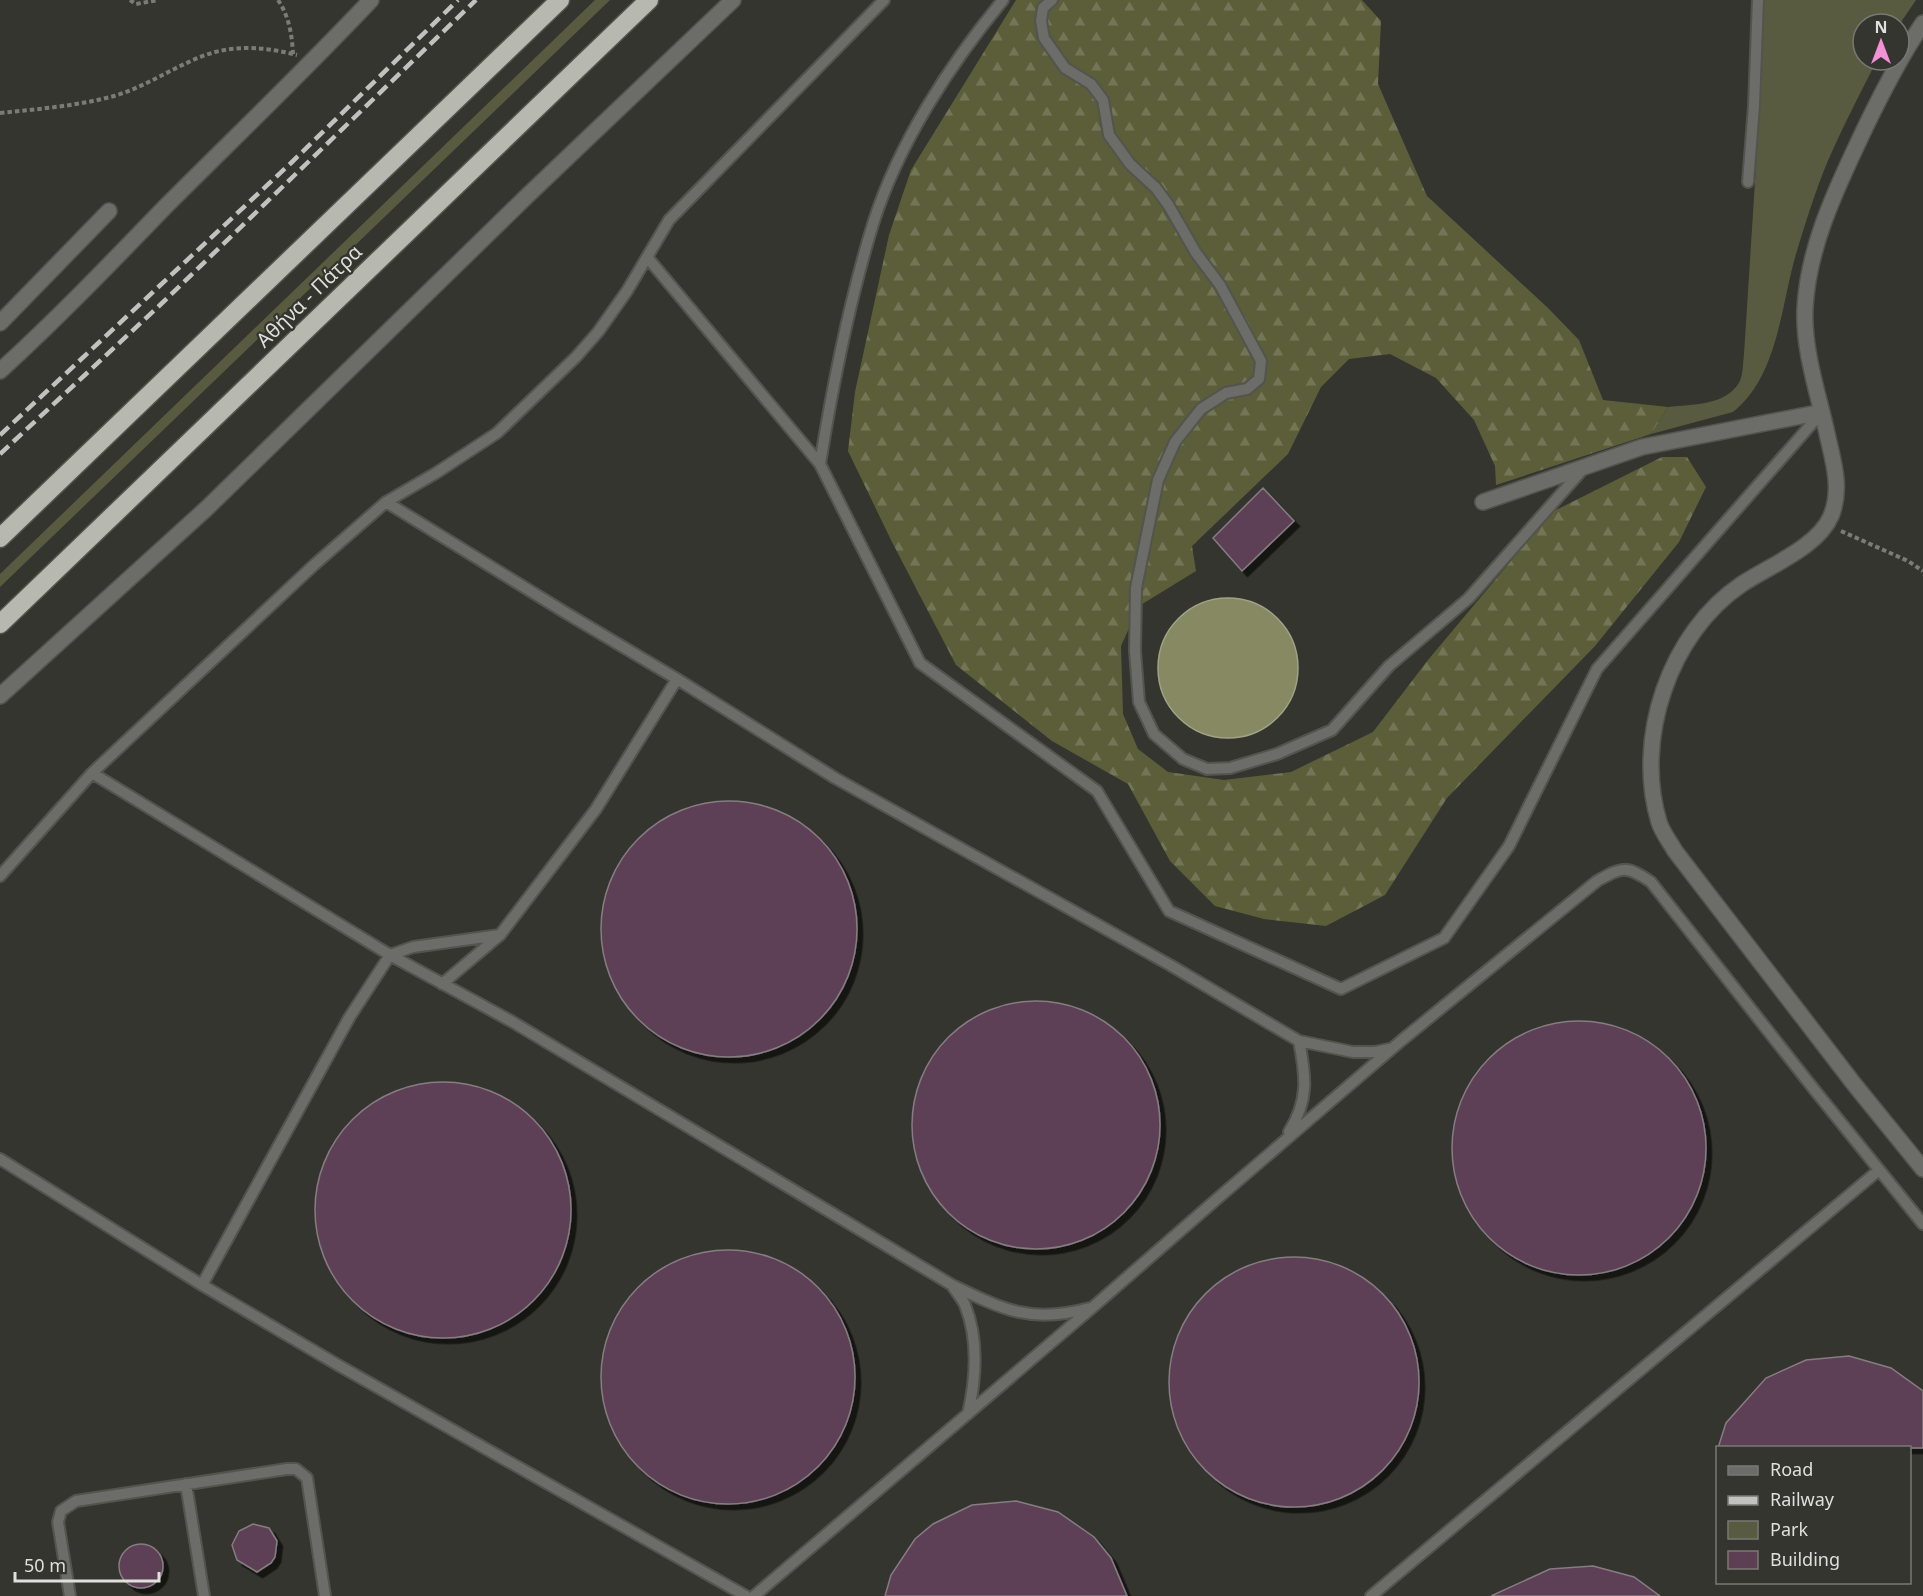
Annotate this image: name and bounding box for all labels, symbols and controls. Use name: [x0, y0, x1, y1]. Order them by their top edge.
north arrow: [1851, 12, 1911, 72]
text: N: [1874, 16, 1888, 38]
street label: Αθήνα - Πάτρα: [250, 238, 368, 353]
legend: [1716, 1446, 1911, 1584]
text: Road: [1770, 1457, 1813, 1481]
text: Railway: [1770, 1487, 1835, 1511]
text: Park: [1770, 1517, 1808, 1541]
scale bar: [15, 1545, 159, 1583]
text: Building: [1770, 1547, 1840, 1571]
text: 50 m: [24, 1553, 66, 1577]

